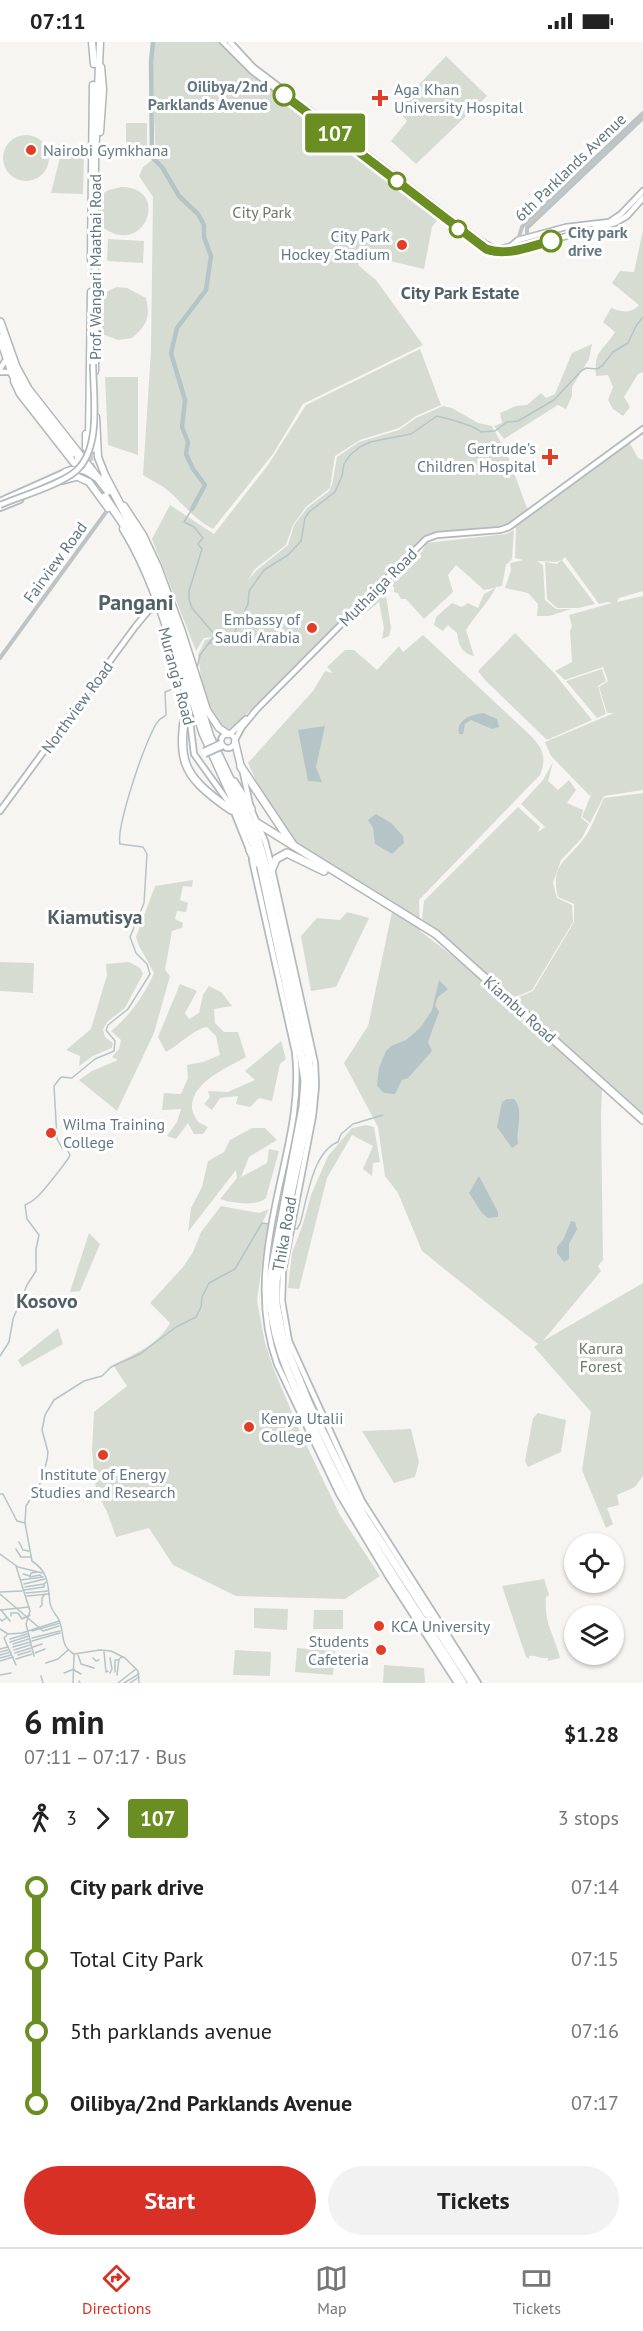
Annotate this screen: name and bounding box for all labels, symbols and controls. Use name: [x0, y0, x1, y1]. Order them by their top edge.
text: 07:11: [30, 7, 86, 35]
place label: Oilibya/2nd Parklands Avenue: [148, 76, 268, 114]
place label: Aga Khan University Hospital: [394, 79, 524, 117]
marker: Oilibya/2nd Parklands Avenue: [273, 84, 295, 106]
marker: Aga Khan University Hospital: [371, 89, 389, 107]
street label: 6th Parklands Avenue: [510, 109, 630, 225]
line badge: 107: [300, 114, 370, 152]
text: 107: [317, 120, 353, 147]
place label: Nairobi Gymkhana: [43, 140, 169, 160]
marker: Nairobi Gymkhana: [24, 143, 38, 157]
unlabelled marker: [388, 172, 406, 190]
street label: Prof. Wangari Maathai Road: [85, 174, 105, 360]
park label: City Park: [232, 202, 292, 222]
unlabelled marker: [449, 220, 467, 238]
place label: City park drive: [568, 222, 628, 260]
place label: City Park Hockey Stadium: [281, 226, 390, 264]
marker: City park drive: [540, 230, 562, 252]
marker: City Park Hockey Stadium: [395, 238, 409, 252]
district label: City Park Estate: [401, 281, 519, 304]
place label: Gertrude's Children Hospital: [417, 438, 536, 476]
marker: Gertrude's Children Hospital: [541, 448, 559, 466]
street label: Fairview Road: [19, 518, 91, 606]
street label: Muthaiga Road: [335, 544, 421, 630]
district label: Pangani: [98, 588, 174, 616]
place label: Embassy of Saudi Arabia: [215, 609, 301, 647]
marker: Embassy of Saudi Arabia: [305, 621, 319, 635]
street label: Murang'a Road: [154, 625, 200, 727]
street label: Northview Road: [37, 657, 117, 757]
district label: Kiamutisya: [48, 904, 142, 930]
street label: Kiambu Road: [480, 971, 560, 1047]
place label: Wilma Training College: [63, 1114, 165, 1152]
marker: Wilma Training College: [44, 1126, 58, 1140]
street label: Thika Road: [268, 1195, 300, 1273]
district label: Kosovo: [16, 1288, 78, 1314]
park label: Karura Forest: [579, 1338, 623, 1376]
place label: Kenya Utalii College: [261, 1408, 344, 1446]
marker: Kenya Utalii College: [242, 1420, 256, 1434]
marker: Institute of Energy Studies and Research: [96, 1448, 110, 1462]
place label: Institute of Energy Studies and Research: [30, 1464, 176, 1502]
map controls: [564, 1533, 624, 1665]
button: locate: [564, 1533, 624, 1593]
button: layers: [564, 1605, 624, 1665]
place label: KCA University: [391, 1616, 491, 1636]
marker: KCA University: [372, 1619, 386, 1633]
place label: Students Cafeteria: [308, 1631, 369, 1669]
marker: Students Cafeteria: [374, 1643, 388, 1657]
text: 6 min: [24, 1700, 105, 1743]
text: $1.28: [564, 1720, 619, 1748]
text: 07:11 – 07:17 · Bus: [24, 1744, 186, 1770]
icon: walk: [24, 1802, 57, 1835]
icon: forward: [86, 1802, 119, 1835]
text: 3: [66, 1805, 77, 1831]
text: 107: [140, 1805, 176, 1832]
text: 3 stops: [558, 1805, 619, 1831]
text: City park drive: [70, 1873, 204, 1901]
text: 07:14: [571, 1874, 619, 1900]
text: Total City Park: [70, 1945, 204, 1973]
text: 07:15: [571, 1946, 619, 1972]
text: 5th parklands avenue: [70, 2017, 272, 2045]
text: 07:16: [571, 2018, 619, 2044]
text: Oilibya/2nd Parklands Avenue: [70, 2089, 352, 2117]
text: 07:17: [571, 2090, 619, 2116]
button: Start: [24, 2166, 316, 2235]
button: Tickets: [328, 2166, 619, 2235]
tab: Directions: [82, 2262, 151, 2318]
tab: Map: [315, 2262, 348, 2318]
tab: Tickets: [513, 2262, 561, 2318]

